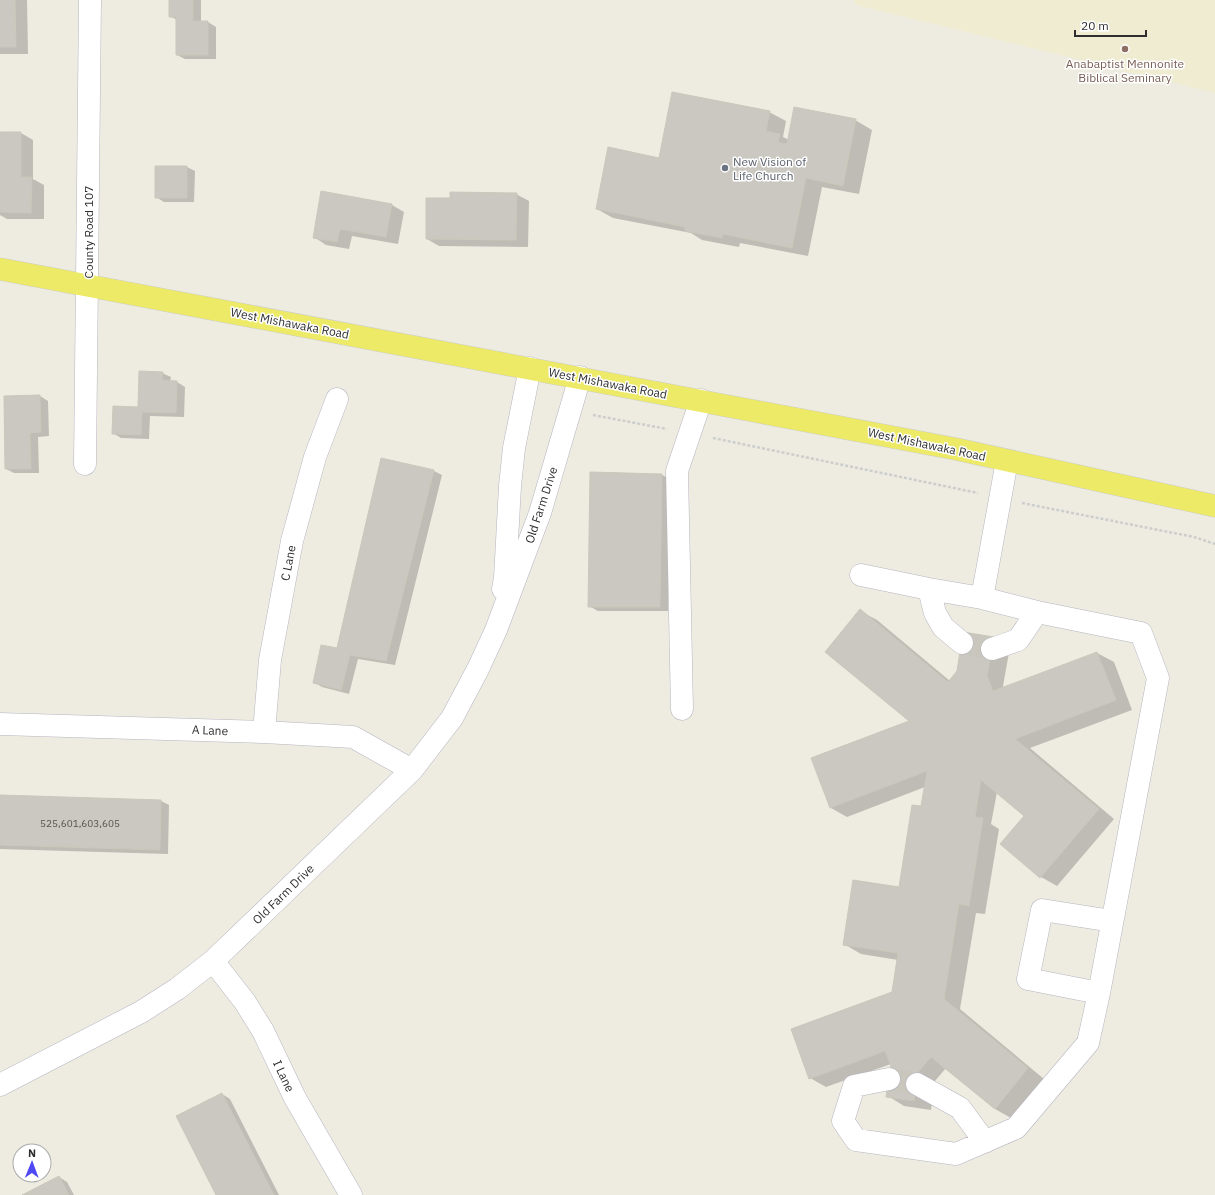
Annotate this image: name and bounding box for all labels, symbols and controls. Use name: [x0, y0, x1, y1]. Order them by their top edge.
scale bar: [1075, 12, 1146, 38]
text: 20 m: [1081, 18, 1109, 33]
marker: Anabaptist Mennonite Biblical Seminary: [1120, 44, 1130, 54]
place label: Anabaptist Mennonite Biblical Seminary: [1066, 56, 1185, 85]
place label: New Vision of Life Church: [733, 154, 806, 183]
marker: New Vision of Life Church: [720, 163, 730, 173]
street label: County Road 107: [81, 186, 96, 278]
street label: West Mishawaka Road: [230, 304, 350, 342]
street label: West Mishawaka Road: [548, 364, 668, 402]
street label: West Mishawaka Road: [867, 424, 987, 464]
street label: Old Farm Drive: [522, 464, 561, 545]
street label: C Lane: [277, 543, 299, 582]
street label: A Lane: [192, 722, 229, 738]
house number: 525,601,603,605: [40, 817, 120, 830]
street label: Old Farm Drive: [249, 861, 317, 927]
street label: I Lane: [270, 1058, 298, 1095]
north arrow: [12, 1143, 52, 1183]
text: N: [28, 1146, 36, 1160]

